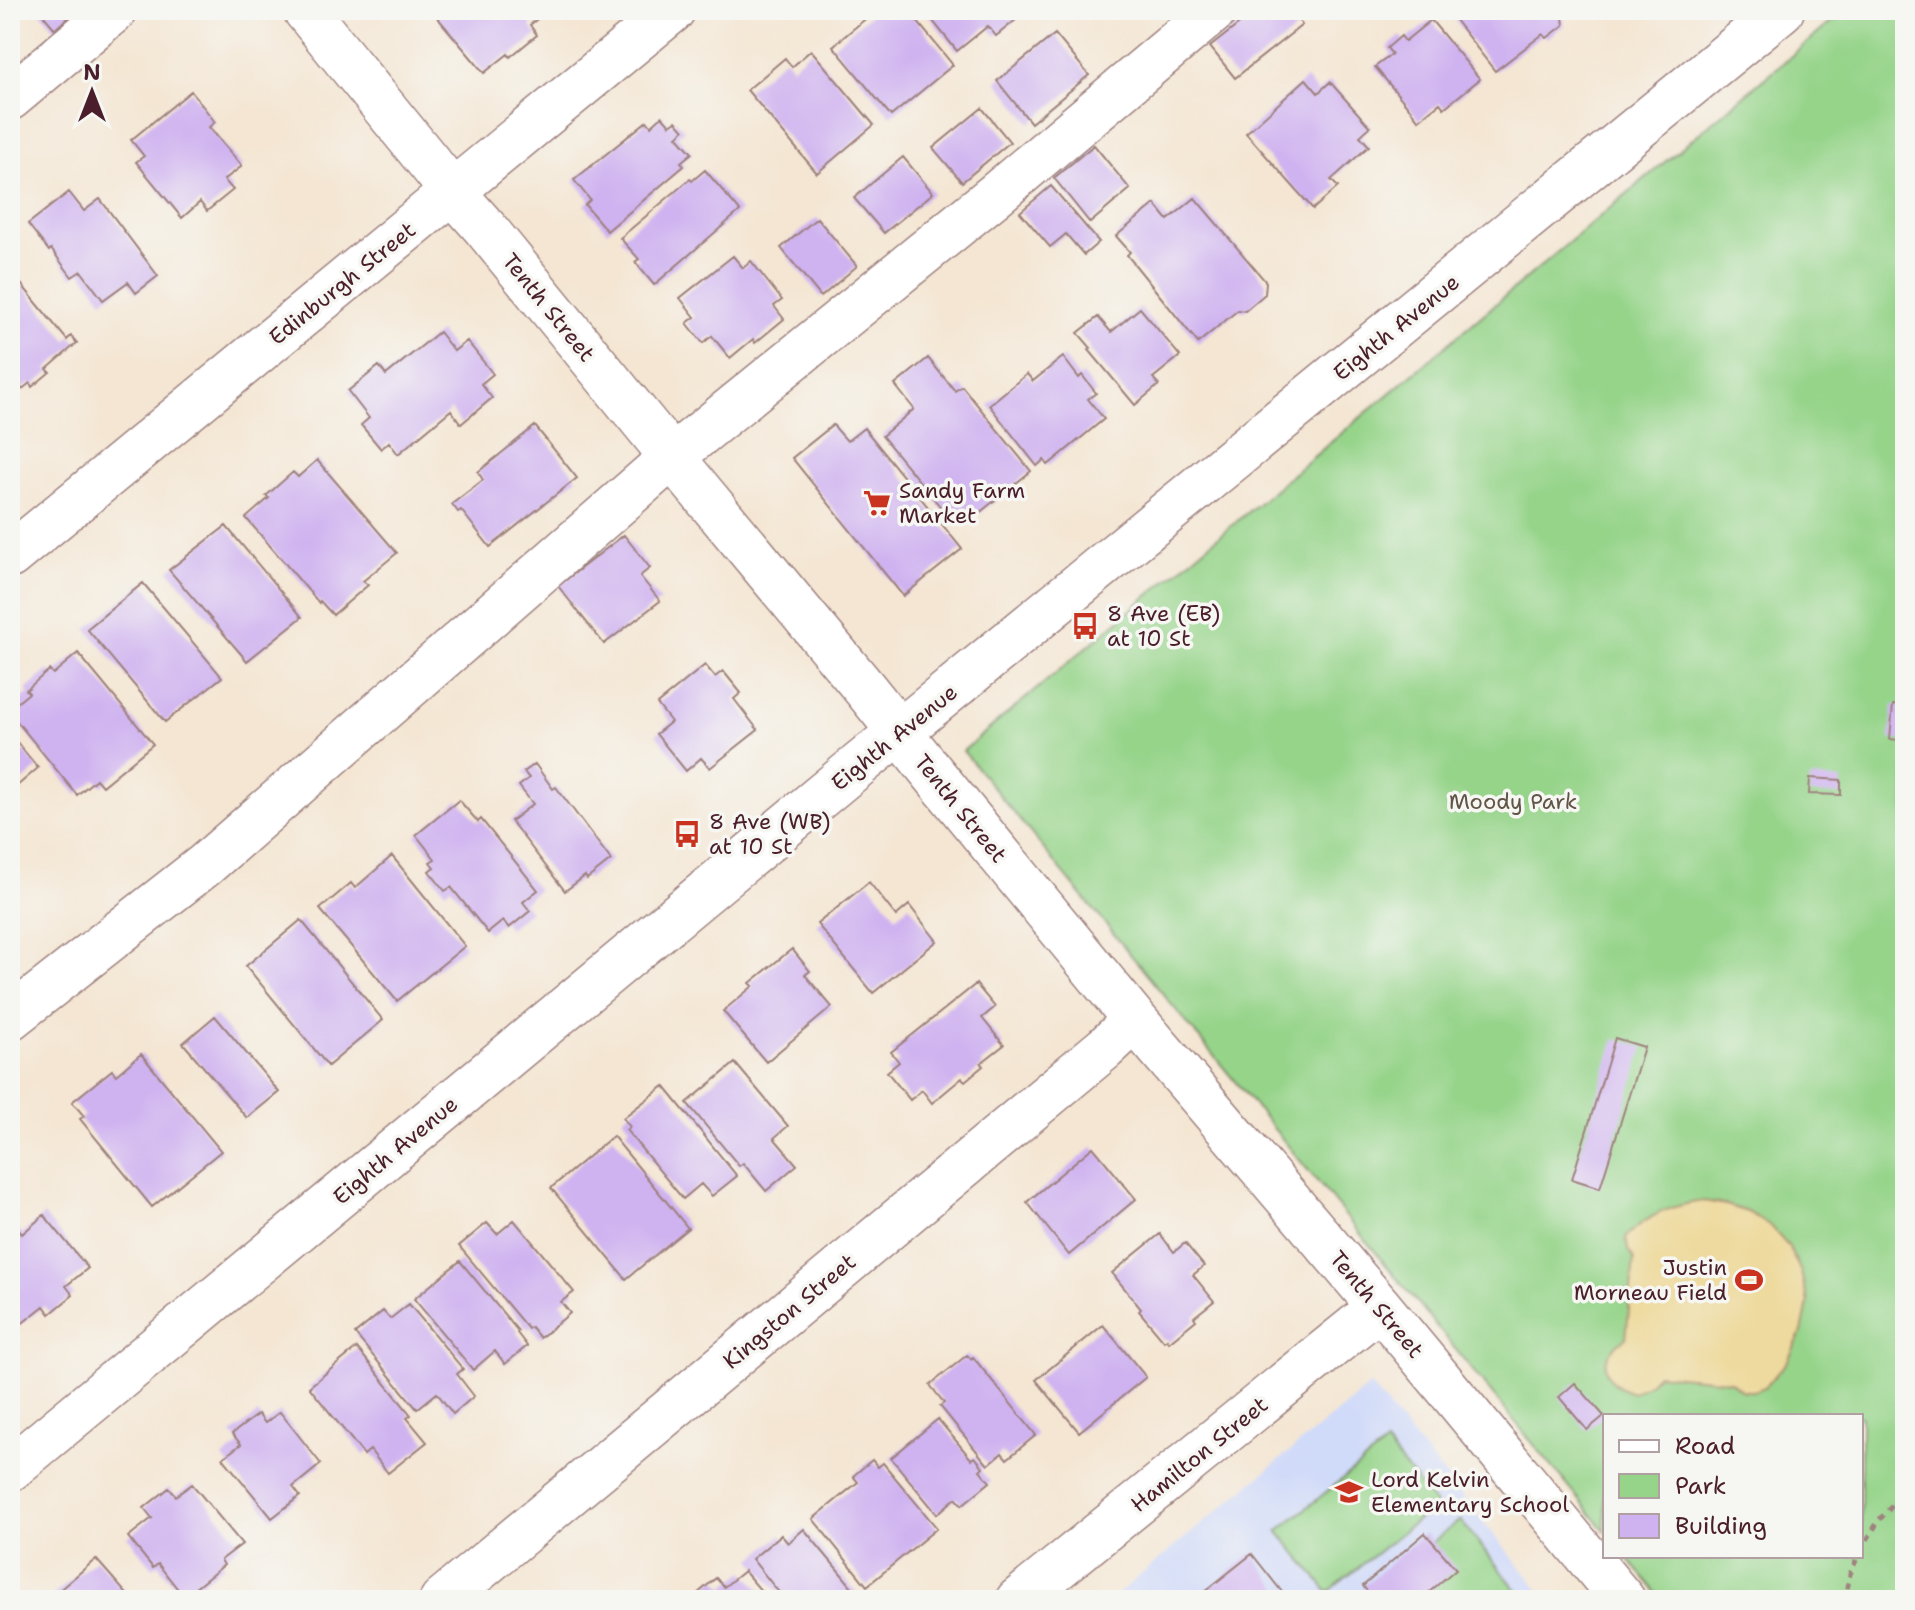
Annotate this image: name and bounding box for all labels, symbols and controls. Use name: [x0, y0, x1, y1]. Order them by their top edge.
north arrow: [52, 52, 132, 132]
text: N: [83, 58, 101, 87]
street label: Edinburgh Street: [263, 215, 422, 351]
street label: Tenth Street: [496, 247, 601, 368]
street label: Eighth Avenue: [1327, 268, 1465, 387]
place label: Sandy Farm Market: [899, 476, 1025, 530]
supermarket icon: Sandy Farm Market: [862, 488, 892, 518]
place label: 8 Ave (EB) at 10 St: [1107, 599, 1220, 653]
bus stop icon: 8 Ave (EB) at 10 St: [1070, 611, 1100, 641]
street label: Eighth Avenue: [825, 678, 963, 797]
street label: Tenth Street: [908, 748, 1013, 869]
park label: Moody Park: [1449, 787, 1577, 816]
place label: 8 Ave (WB) at 10 St: [709, 807, 830, 861]
bus stop icon: 8 Ave (WB) at 10 St: [672, 819, 702, 849]
street label: Eighth Avenue: [327, 1090, 464, 1211]
street label: Tenth Street: [1323, 1245, 1430, 1364]
street label: Kingston Street: [717, 1247, 862, 1375]
place label: Justin Morneau Field: [1574, 1253, 1727, 1307]
sports icon: Justin Morneau Field: [1734, 1265, 1764, 1295]
street label: Hamilton Street: [1125, 1390, 1274, 1519]
legend: [1603, 1414, 1863, 1558]
text: Road: [1675, 1430, 1735, 1462]
place label: Lord Kelvin Elementary School: [1371, 1465, 1569, 1519]
text: Park: [1675, 1470, 1727, 1502]
school or university icon: Lord Kelvin Elementary School: [1334, 1477, 1364, 1507]
text: Building: [1675, 1510, 1767, 1542]

